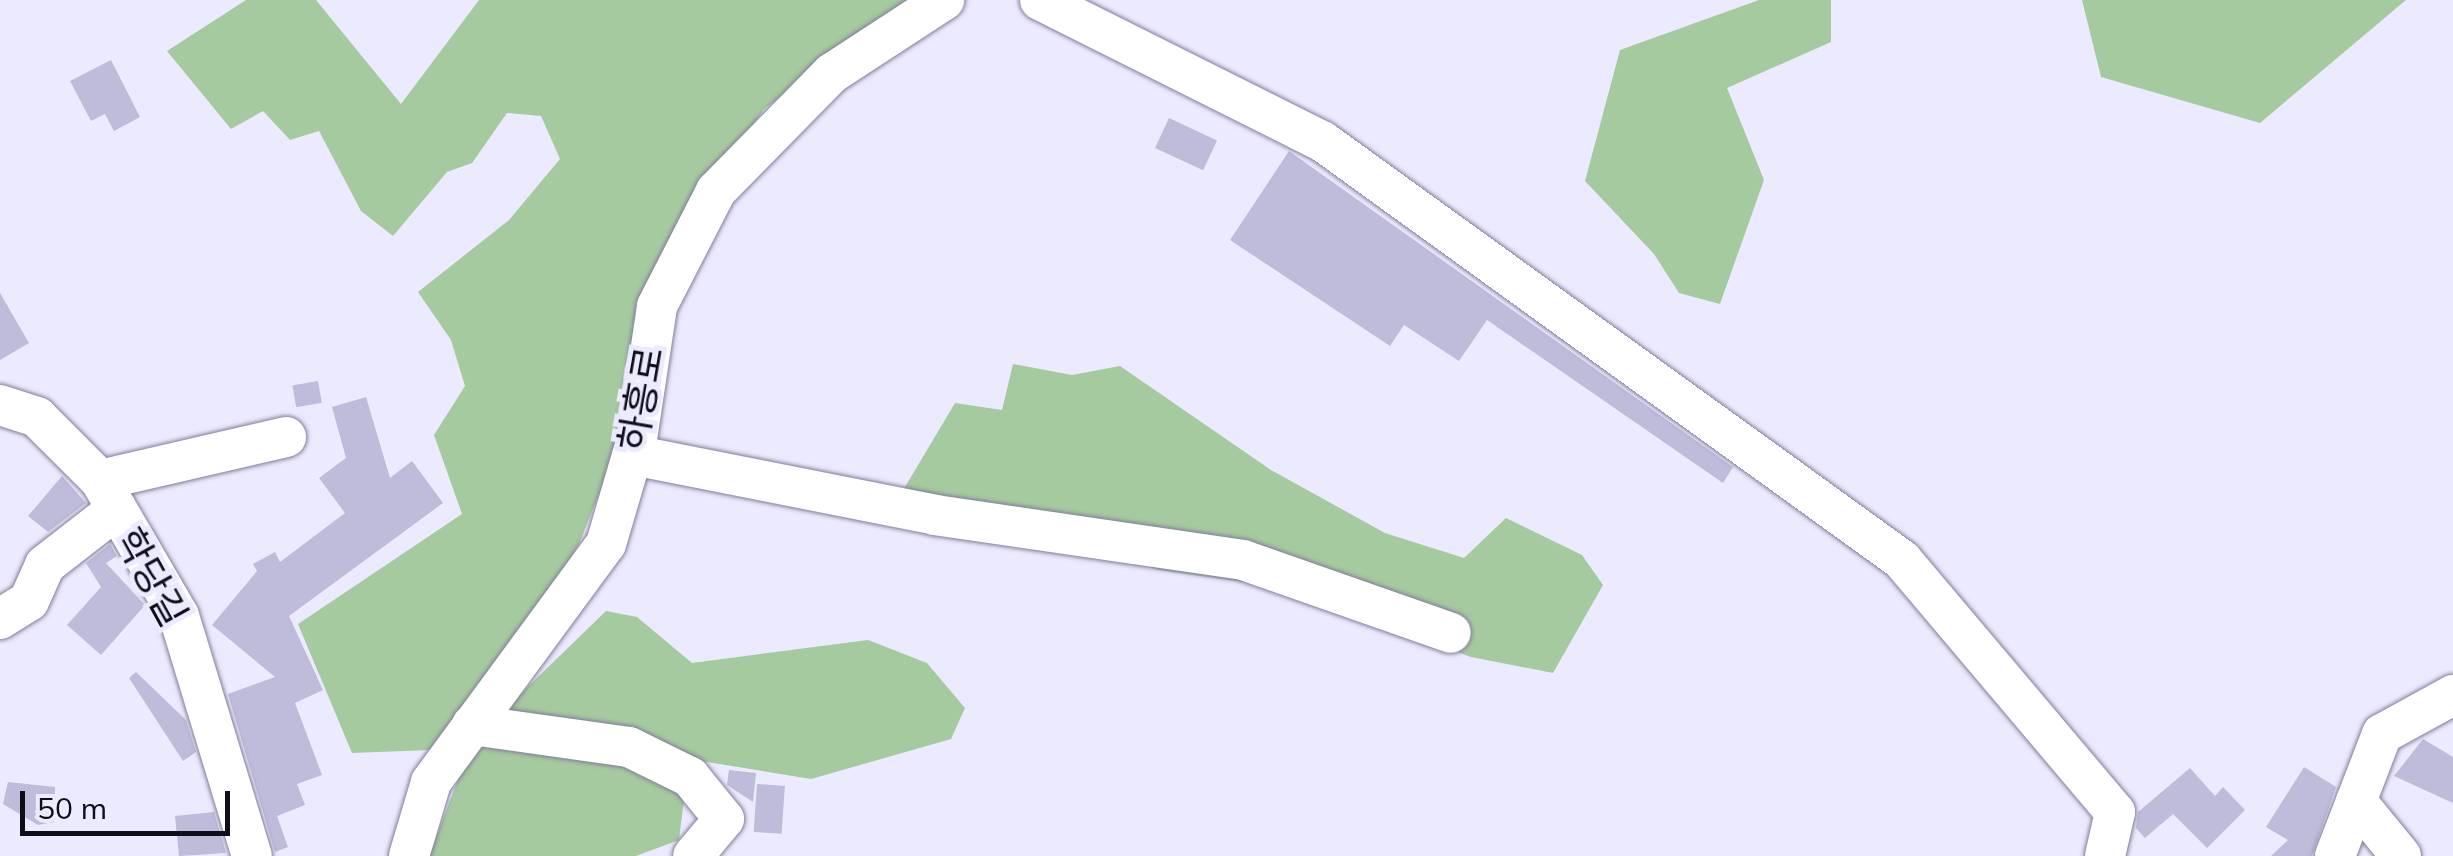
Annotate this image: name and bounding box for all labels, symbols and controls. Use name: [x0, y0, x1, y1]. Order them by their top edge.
street label: 하흥로: [609, 343, 673, 455]
street label: 학당길: [106, 520, 196, 634]
scale bar: [25, 771, 235, 833]
text: 50 m: [37, 789, 107, 827]

